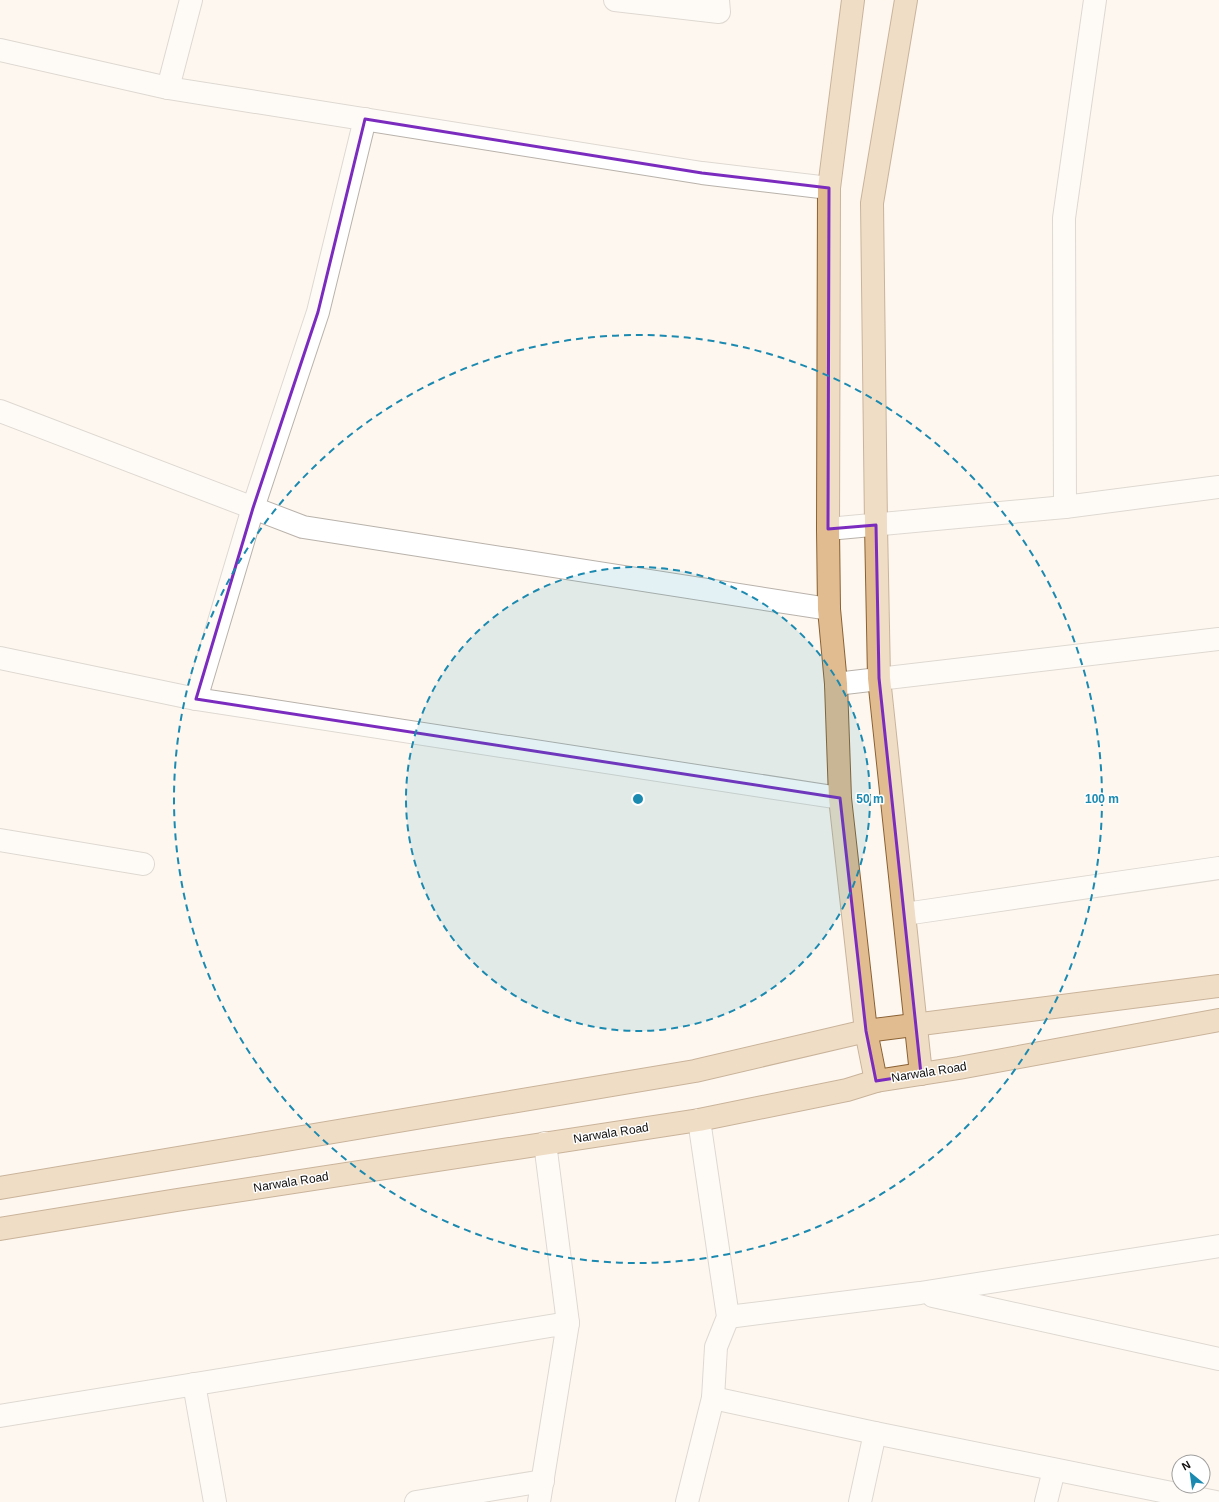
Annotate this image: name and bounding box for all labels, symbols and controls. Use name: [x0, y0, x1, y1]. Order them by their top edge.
centre of rings: [631, 792, 645, 806]
text: 50 m: [856, 792, 884, 806]
text: 100 m: [1085, 792, 1119, 806]
street label: Narwala Road: [890, 1059, 968, 1085]
street label: Narwala Road: [572, 1120, 650, 1146]
street label: Narwala Road: [252, 1169, 330, 1195]
north arrow: [1171, 1454, 1211, 1494]
text: N: [1180, 1458, 1193, 1472]

